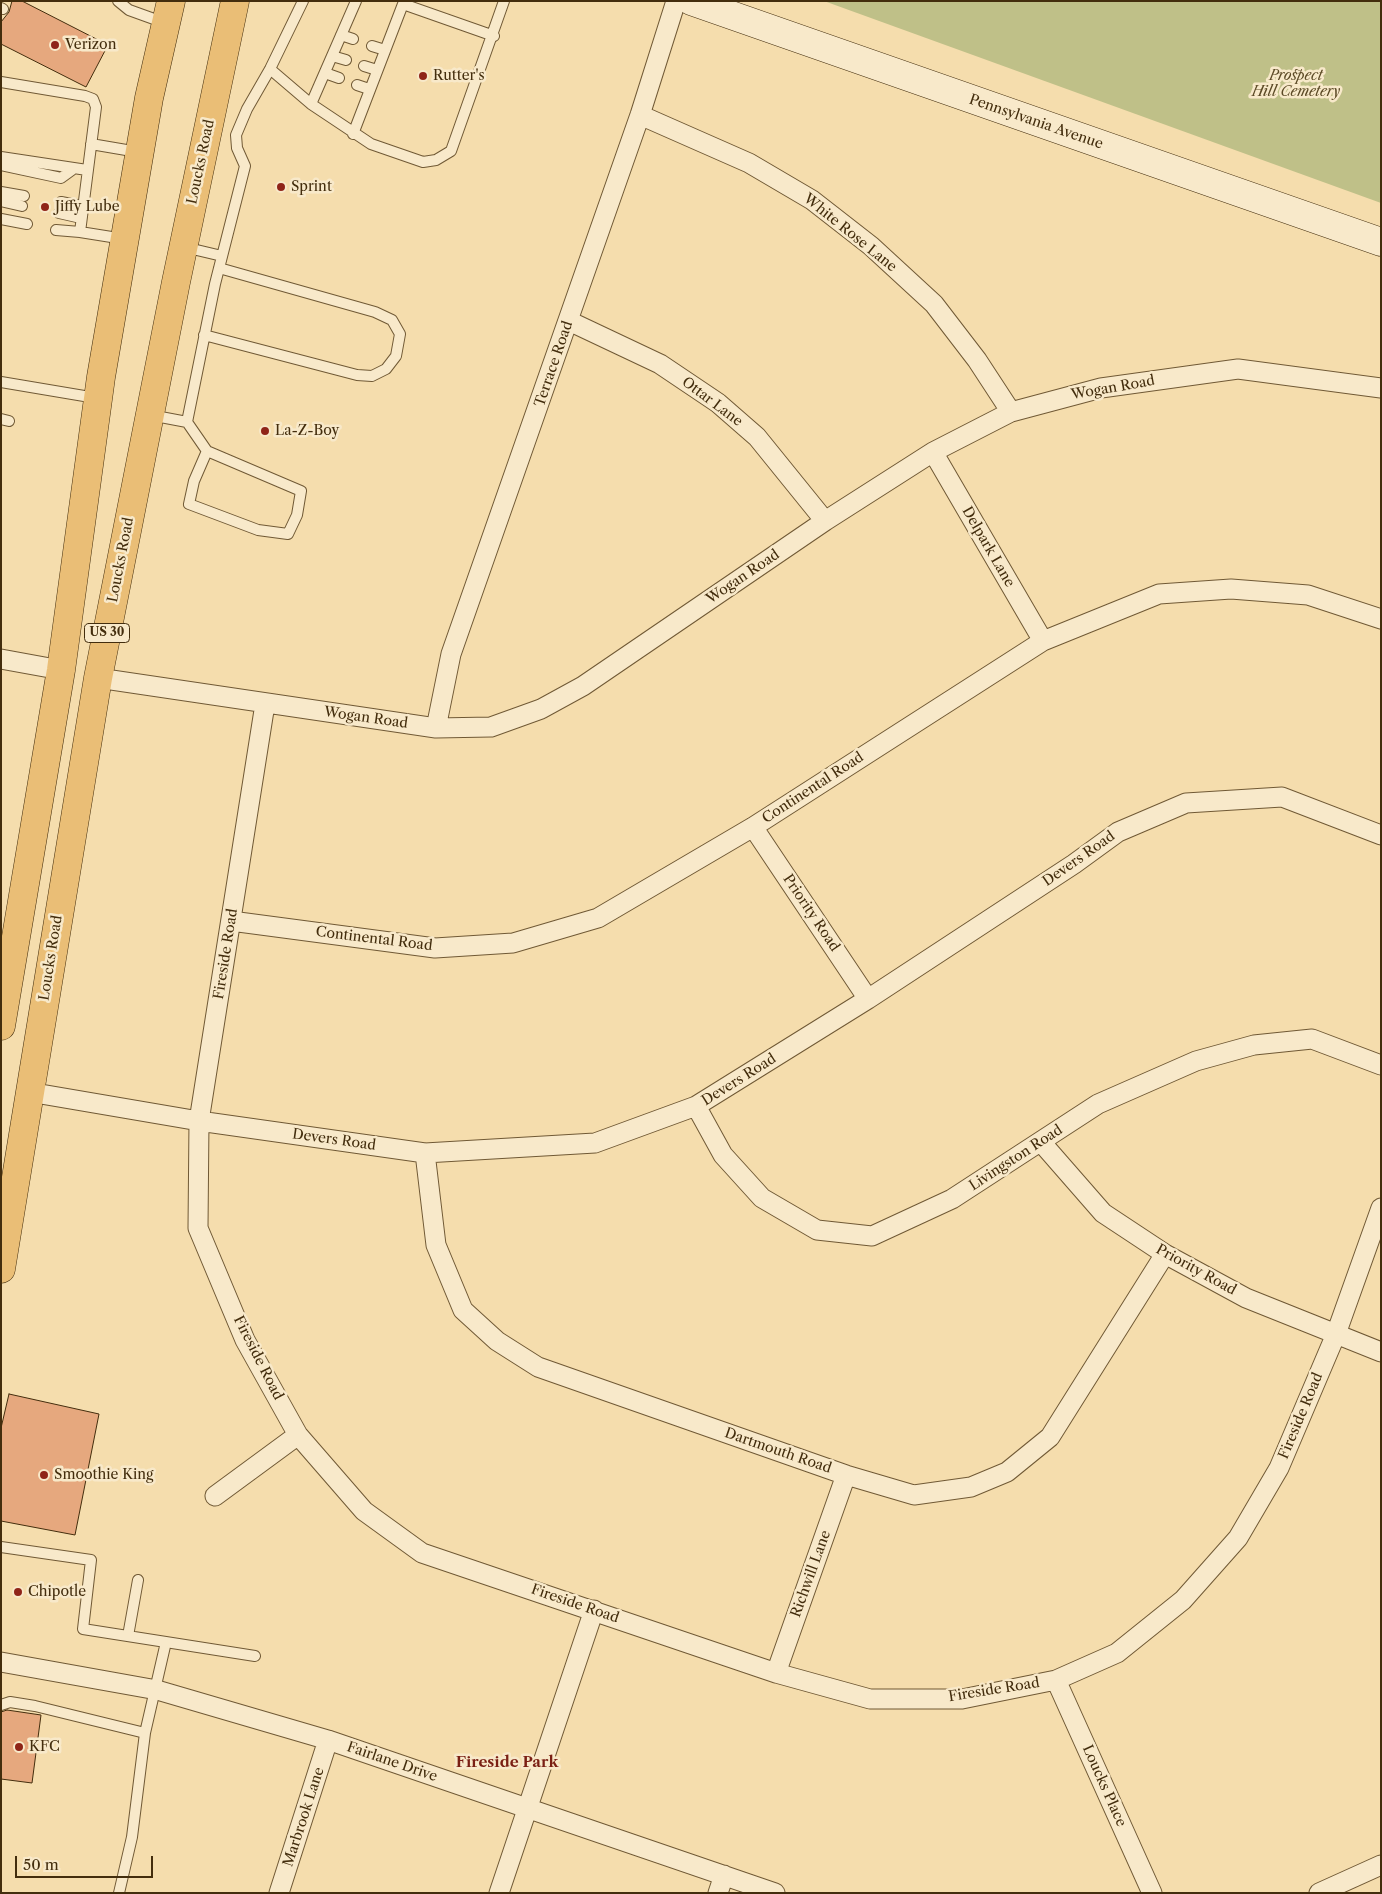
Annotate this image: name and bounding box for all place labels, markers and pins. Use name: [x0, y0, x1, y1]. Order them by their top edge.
place label: Verizon: [65, 37, 116, 53]
marker: Verizon: [49, 39, 61, 51]
place label: Rutter's: [433, 68, 484, 84]
marker: Rutter's: [417, 70, 429, 82]
place label: Sprint: [291, 179, 332, 195]
marker: Sprint: [275, 181, 287, 193]
place label: Jiffy Lube: [55, 199, 119, 215]
marker: Jiffy Lube: [39, 201, 51, 213]
place label: La-Z-Boy: [275, 423, 339, 439]
marker: La-Z-Boy: [259, 425, 271, 437]
place label: Smoothie King: [54, 1467, 153, 1483]
marker: Smoothie King: [38, 1469, 50, 1481]
place label: Chipotle: [28, 1584, 86, 1600]
marker: Chipotle: [12, 1586, 24, 1598]
place label: KFC: [29, 1739, 60, 1755]
marker: KFC: [13, 1741, 25, 1753]

